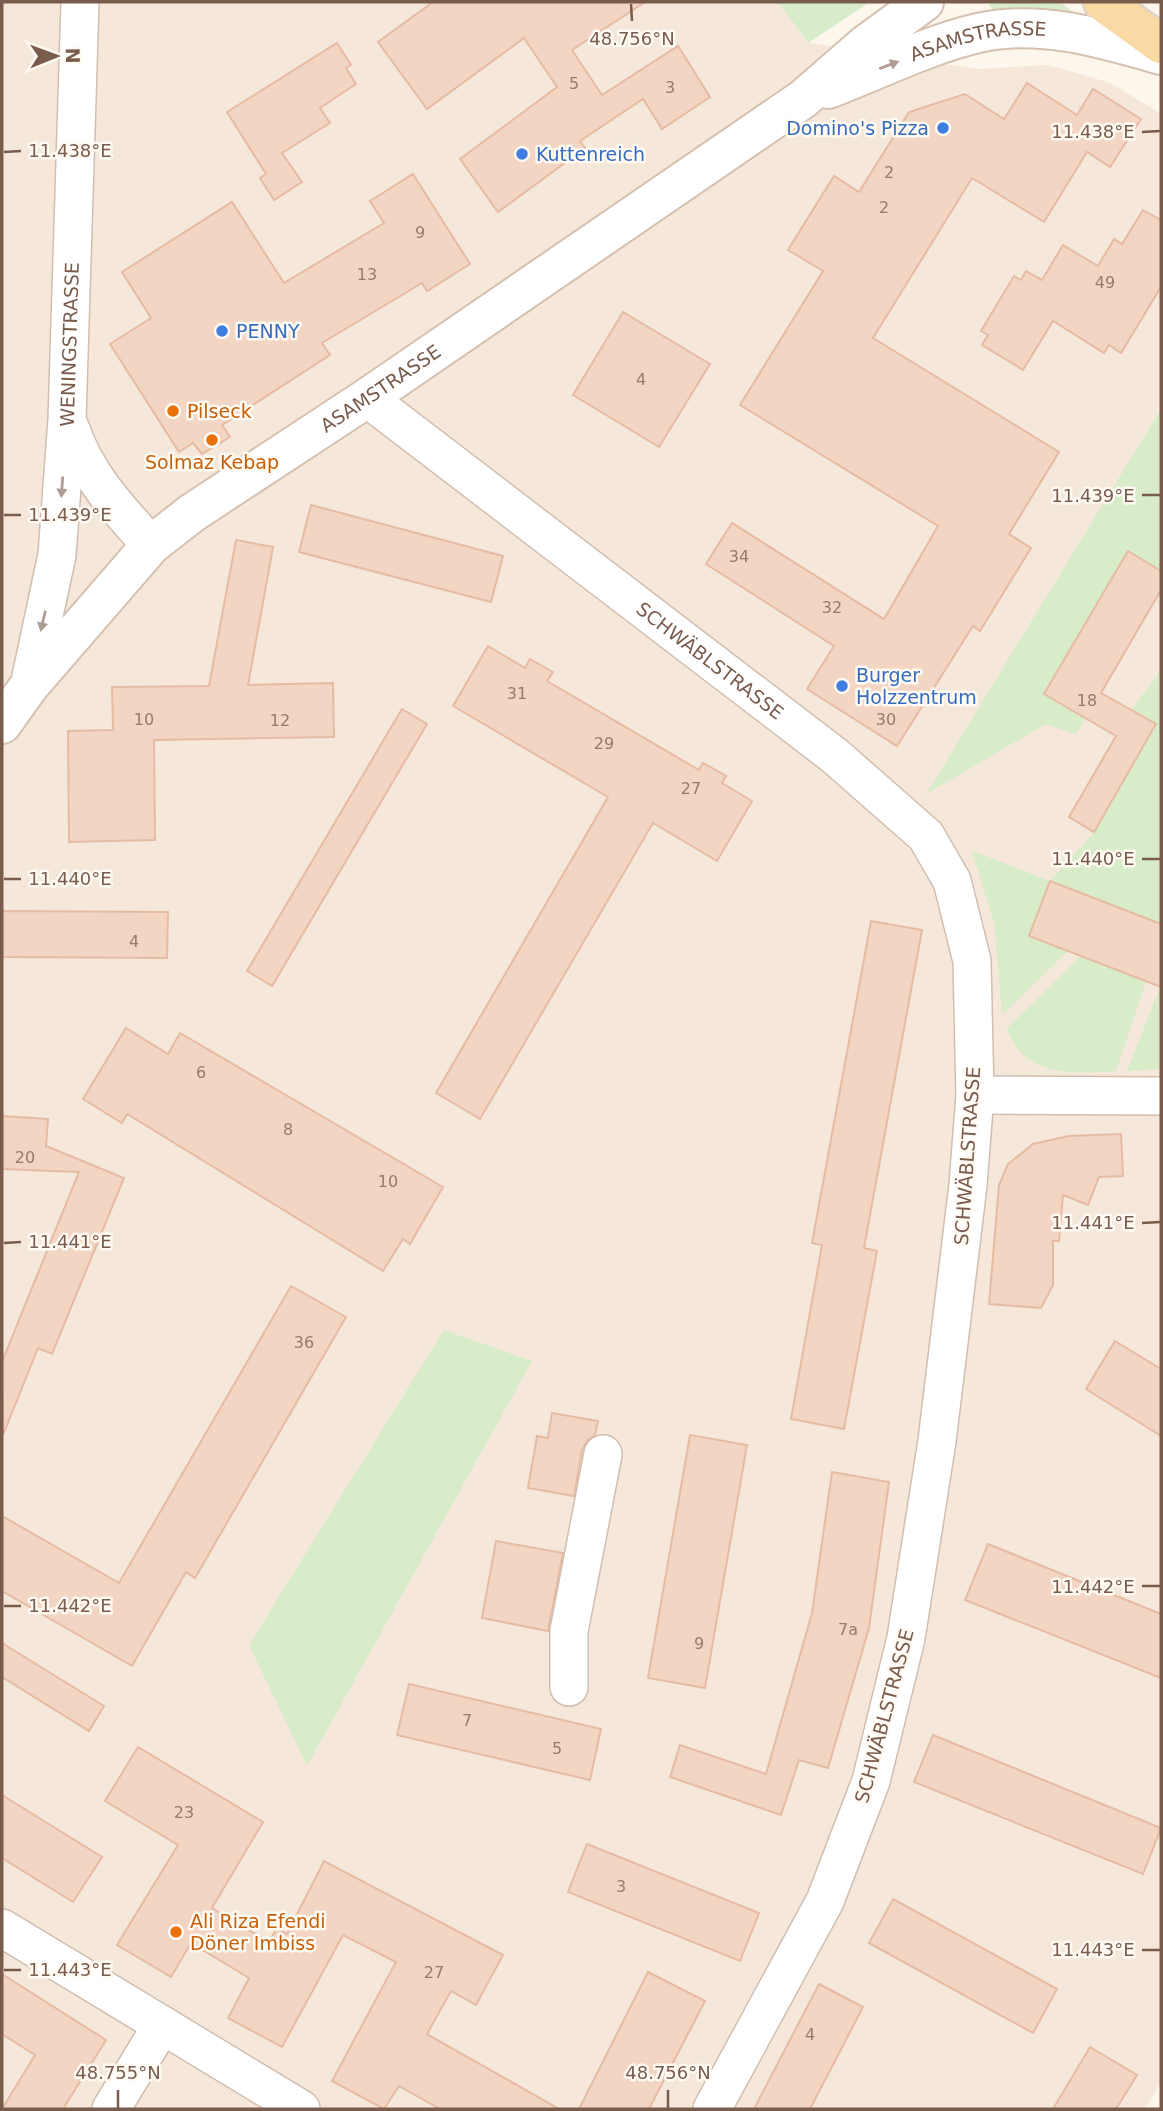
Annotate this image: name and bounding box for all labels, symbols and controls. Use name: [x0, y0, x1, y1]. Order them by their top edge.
street label: ASAMSTRASSE: [906, 17, 1047, 66]
north arrow: [21, 21, 91, 91]
text: 48.756°N: [589, 28, 675, 49]
text: N: [62, 48, 84, 64]
one-way arrow: [879, 60, 900, 71]
house number: 5: [569, 74, 579, 93]
house number: 3: [665, 78, 675, 97]
place label: Domino's Pizza: [786, 117, 929, 139]
marker: Domino's Pizza: [935, 120, 951, 136]
text: 11.438°E: [1051, 121, 1135, 142]
text: 11.438°E: [28, 140, 112, 161]
place label: Kuttenreich: [536, 143, 645, 165]
marker: Kuttenreich: [514, 146, 530, 162]
house number: 2: [884, 163, 894, 182]
house number: 2: [879, 198, 889, 217]
house number: 9: [415, 223, 425, 242]
street label: WENINGSTRASSE: [56, 262, 83, 427]
house number: 13: [357, 265, 377, 284]
house number: 49: [1095, 273, 1115, 292]
place label: PENNY: [236, 320, 300, 342]
marker: PENNY: [214, 323, 230, 339]
street label: ASAMSTRASSE: [316, 340, 445, 437]
house number: 4: [636, 370, 646, 389]
place label: Pilseck: [187, 400, 252, 422]
marker: Pilseck: [165, 403, 181, 419]
marker: Solmaz Kebap: [204, 432, 220, 448]
place label: Solmaz Kebap: [145, 451, 279, 473]
one-way arrow: [56, 477, 67, 499]
text: 11.439°E: [1051, 485, 1135, 506]
text: 11.439°E: [28, 504, 112, 525]
house number: 34: [729, 547, 749, 566]
street label: SCHWÄBLSTRASSE: [632, 597, 788, 724]
house number: 32: [822, 598, 842, 617]
one-way arrow: [37, 610, 48, 632]
place label: Burger Holzzentrum: [856, 664, 977, 708]
marker: Burger Holzzentrum: [834, 678, 850, 694]
house number: 31: [507, 684, 527, 703]
house number: 18: [1077, 691, 1097, 710]
house number: 10: [134, 710, 154, 729]
house number: 30: [876, 710, 896, 729]
house number: 12: [270, 711, 290, 730]
house number: 29: [594, 734, 614, 753]
house number: 27: [681, 779, 701, 798]
text: 11.440°E: [1051, 848, 1135, 869]
text: 11.440°E: [28, 868, 112, 889]
house number: 4: [129, 932, 139, 951]
house number: 6: [196, 1063, 206, 1082]
street label: SCHWÄBLSTRASSE: [950, 1066, 984, 1246]
house number: 8: [283, 1120, 293, 1139]
house number: 20: [15, 1148, 35, 1167]
house number: 10: [378, 1172, 398, 1191]
text: 11.441°E: [1051, 1212, 1135, 1233]
text: 11.441°E: [28, 1231, 112, 1252]
house number: 36: [294, 1333, 314, 1352]
text: 11.442°E: [1051, 1576, 1135, 1597]
text: 11.442°E: [28, 1595, 112, 1616]
house number: 7a: [838, 1620, 858, 1639]
street label: SCHWÄBLSTRASSE: [850, 1627, 918, 1805]
house number: 9: [694, 1634, 704, 1653]
house number: 7: [462, 1711, 472, 1730]
house number: 5: [552, 1739, 562, 1758]
house number: 23: [174, 1803, 194, 1822]
house number: 3: [616, 1877, 626, 1896]
place label: Ali Riza Efendi Döner Imbiss: [190, 1910, 326, 1954]
marker: Ali Riza Efendi Döner Imbiss: [168, 1924, 184, 1940]
text: 11.443°E: [1051, 1939, 1135, 1960]
text: 11.443°E: [28, 1959, 112, 1980]
house number: 27: [424, 1963, 444, 1982]
house number: 4: [805, 2025, 815, 2044]
text: 48.755°N: [75, 2062, 161, 2083]
text: 48.756°N: [625, 2062, 711, 2083]

